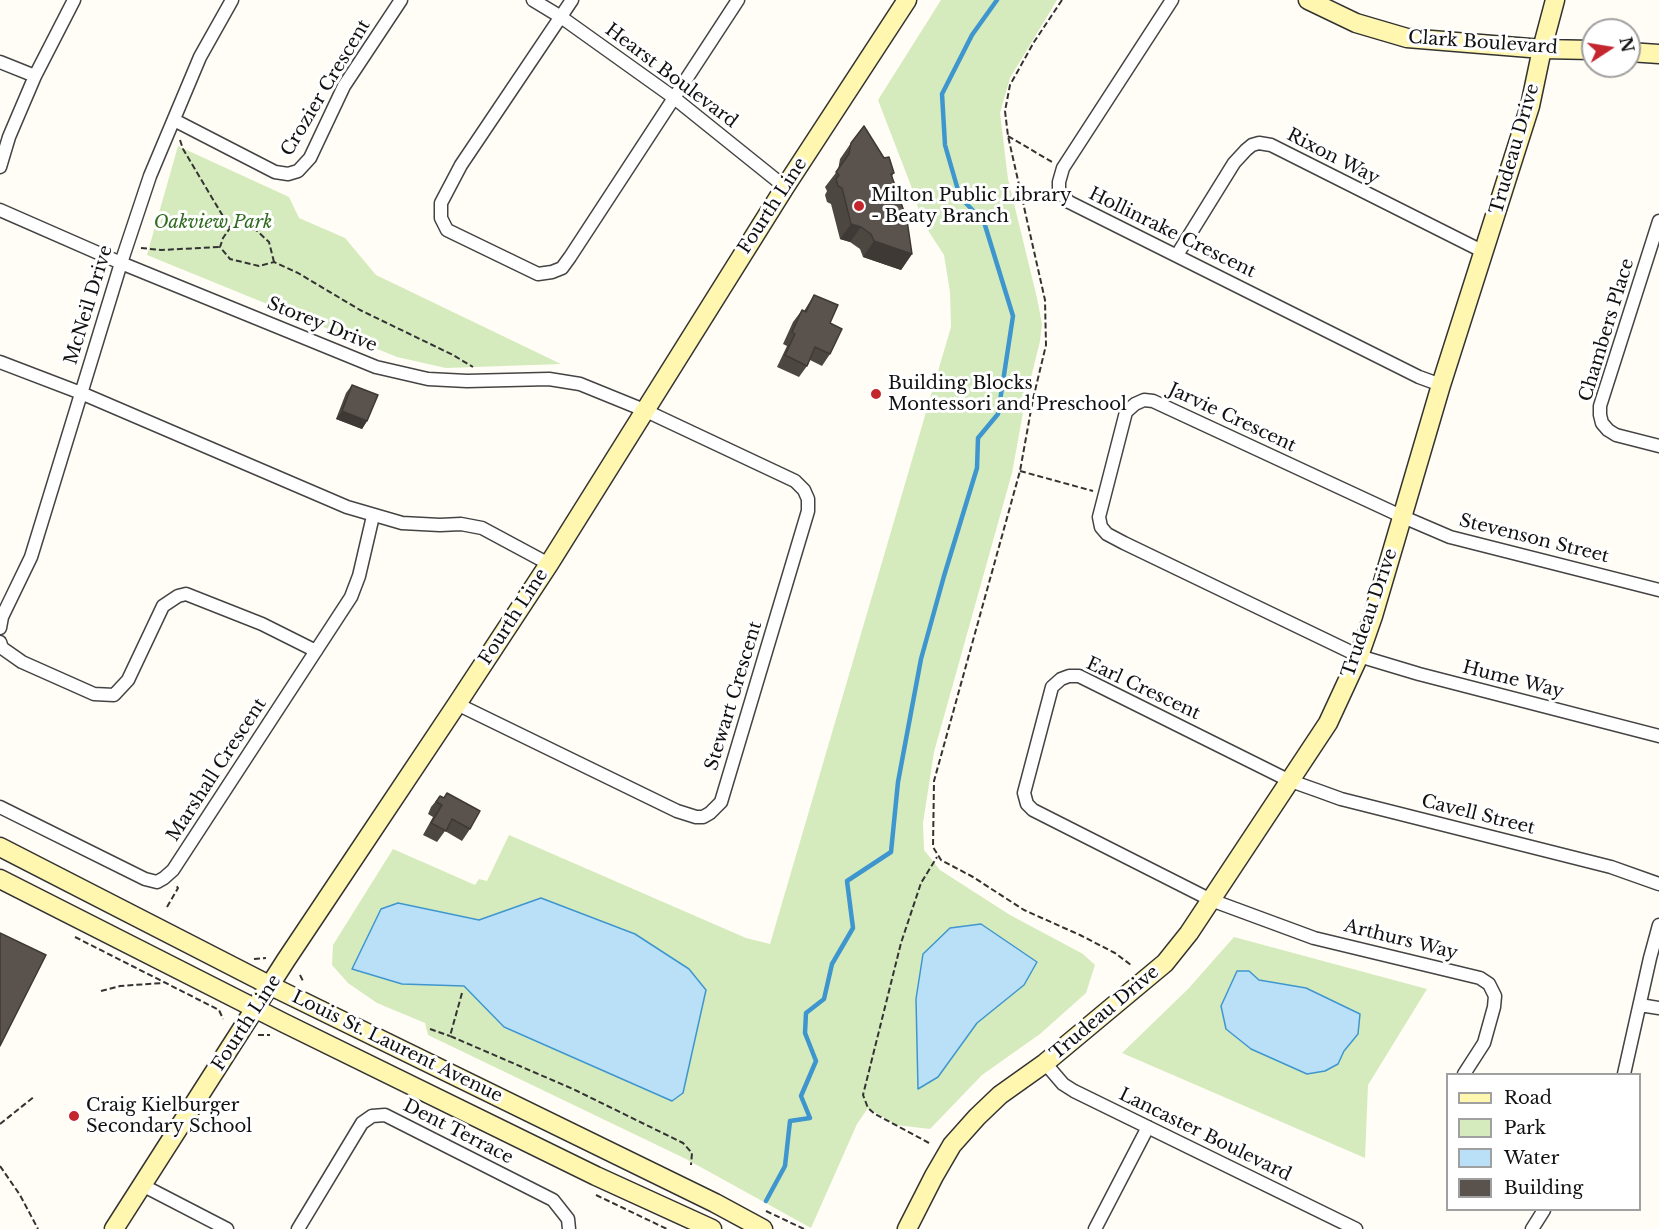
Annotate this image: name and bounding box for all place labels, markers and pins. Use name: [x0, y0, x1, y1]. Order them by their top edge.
place label: Milton Public Library - Beaty Branch: [871, 185, 1071, 228]
marker: Milton Public Library - Beaty Branch: [852, 199, 866, 213]
place label: Building Blocks Montessori and Preschool: [888, 373, 1127, 416]
marker: Building Blocks Montessori and Preschool: [869, 387, 883, 401]
place label: Craig Kielburger Secondary School: [86, 1095, 252, 1138]
marker: Craig Kielburger Secondary School: [67, 1109, 81, 1123]

